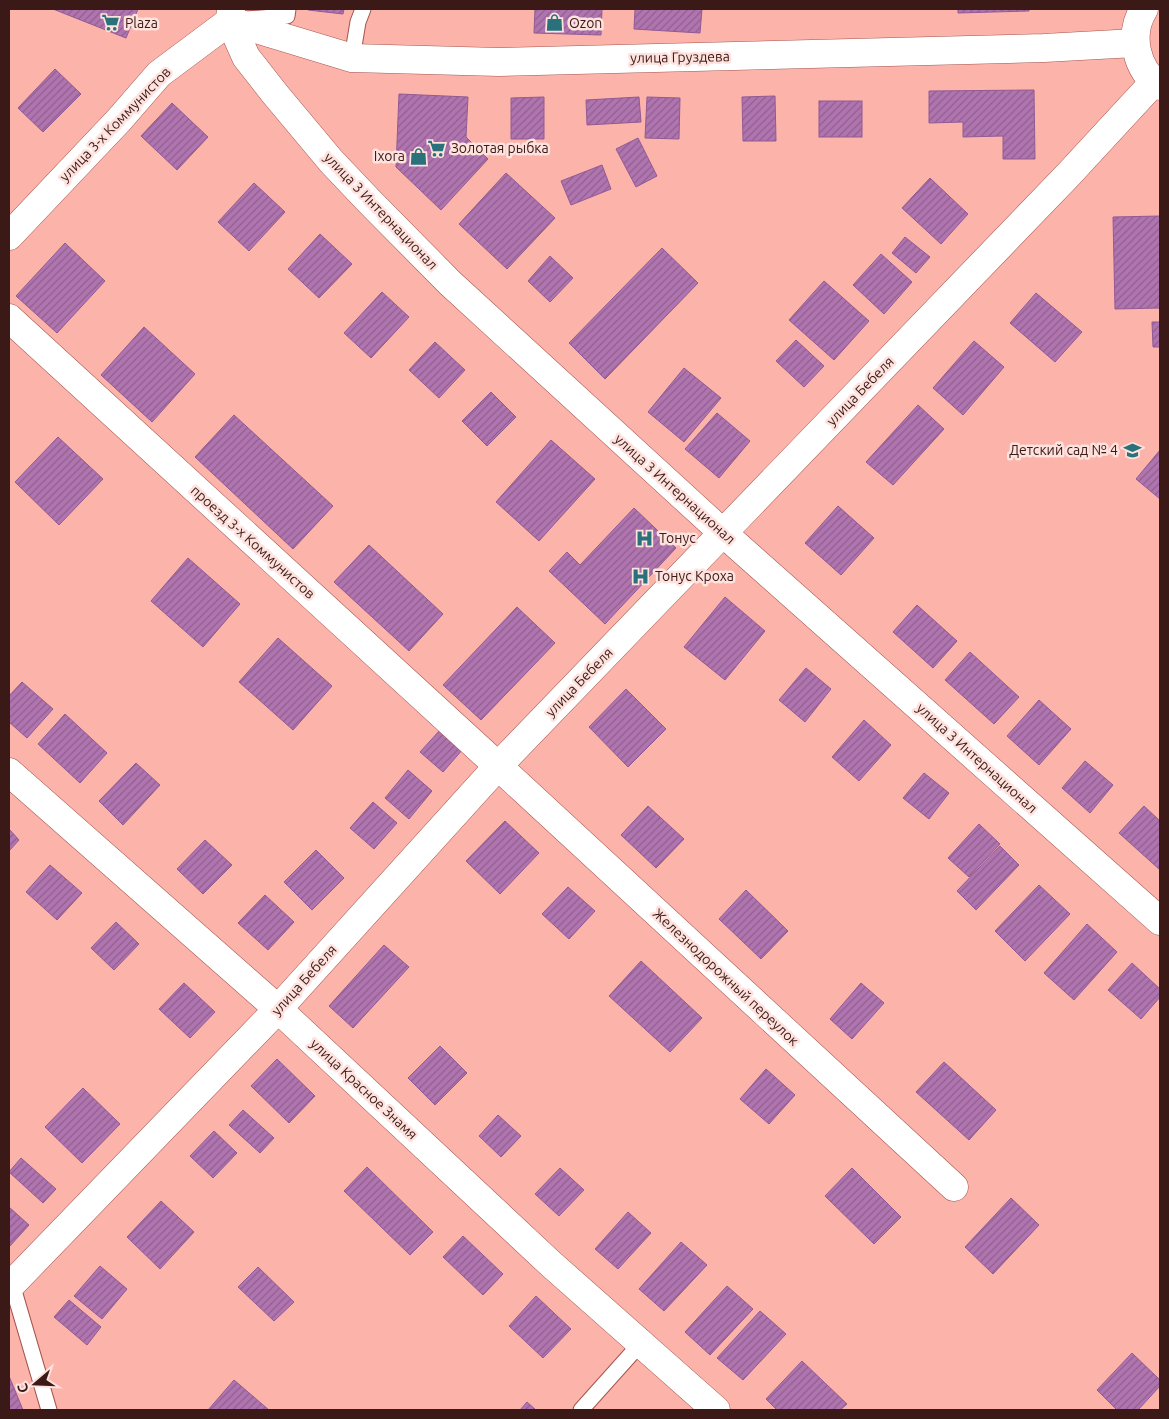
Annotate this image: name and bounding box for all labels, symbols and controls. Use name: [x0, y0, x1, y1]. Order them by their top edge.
supermarket icon: Plaza: [101, 13, 121, 33]
shop icon: Ozon: [545, 13, 565, 33]
place label: Plaza: [125, 15, 158, 31]
place label: Ozon: [569, 15, 602, 31]
street label: улица Груздева: [630, 48, 730, 66]
street label: улица 3-х Коммунистов: [56, 64, 174, 184]
supermarket icon: Золотая рыбка: [427, 138, 447, 158]
place label: Золотая рыбка: [451, 140, 549, 156]
shop icon: Ixora: [409, 146, 429, 166]
place label: Ixora: [374, 148, 405, 164]
street label: улица 3 Интернационал: [321, 149, 441, 273]
street label: улица Бебеля: [823, 353, 897, 429]
street label: улица 3 Интернационал: [612, 431, 738, 547]
school or university icon: Детский сад № 4: [1122, 440, 1142, 460]
place label: Детский сад № 4: [1009, 442, 1118, 458]
street label: проезд 3-х Коммунистов: [188, 482, 318, 602]
hospital icon: Тонус: [635, 528, 655, 548]
place label: Тонус: [659, 530, 696, 546]
hospital icon: Тонус Кроха: [631, 566, 651, 586]
place label: Тонус Кроха: [655, 568, 734, 584]
street label: улица Бебеля: [542, 644, 616, 720]
street label: улица 3 Интернационал: [914, 700, 1040, 816]
street label: Железнодорожный переулок: [650, 905, 802, 1049]
street label: улица Бебеля: [268, 941, 340, 1019]
street label: улица Красное Знамя: [307, 1035, 421, 1143]
north arrow: [10, 1359, 60, 1409]
text: С: [14, 1381, 32, 1395]

